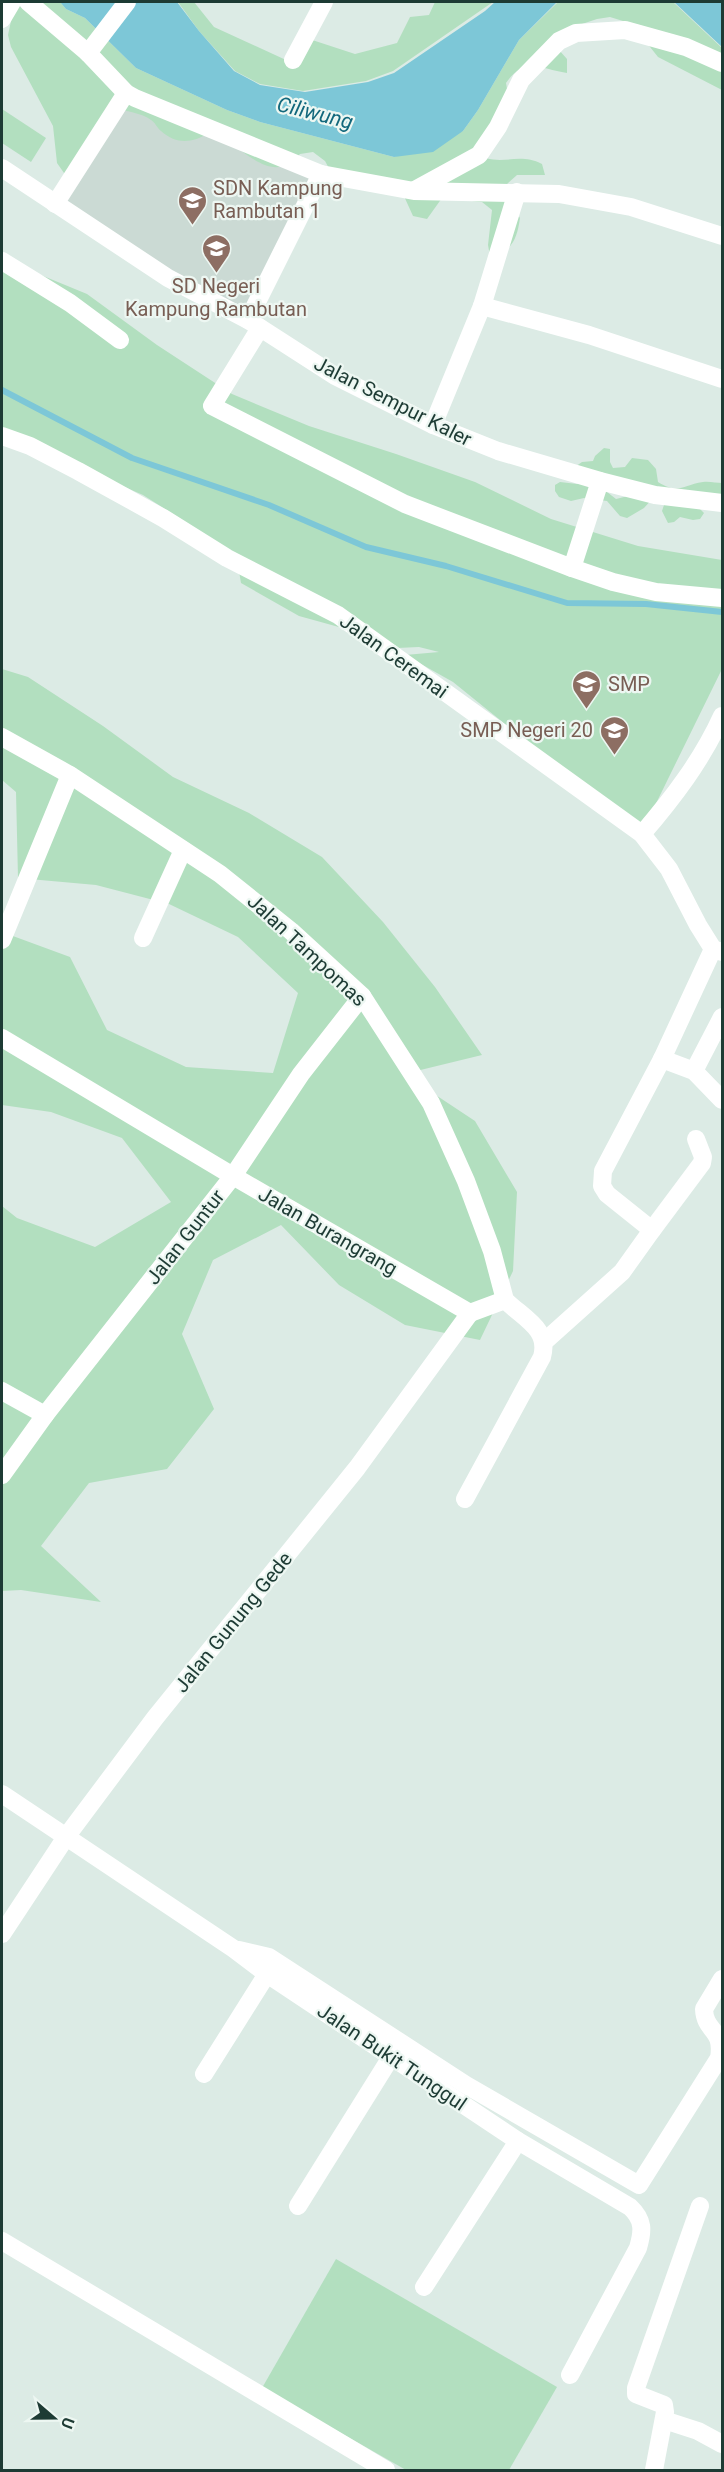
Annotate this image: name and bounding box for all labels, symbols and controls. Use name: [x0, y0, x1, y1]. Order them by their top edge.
water label: Ciliwung: [275, 92, 355, 134]
place label: SDN Kampung Rambutan 1: [213, 176, 343, 223]
school or university icon: SDN Kampung Rambutan 1: [176, 184, 208, 226]
school or university icon: SD Negeri Kampung Rambutan: [200, 232, 232, 274]
place label: SD Negeri Kampung Rambutan: [125, 274, 307, 321]
street label: Jalan Sempur Kaler: [310, 351, 476, 451]
street label: Jalan Ceremai: [335, 609, 453, 703]
school or university icon: SMP: [571, 668, 603, 710]
place label: SMP: [608, 672, 650, 696]
school or university icon: SMP Negeri 20: [598, 714, 630, 756]
place label: SMP Negeri 20: [460, 718, 593, 742]
street label: Jalan Tampomas: [243, 889, 371, 1011]
street label: Jalan Burangrang: [254, 1182, 402, 1280]
street label: Jalan Guntur: [141, 1185, 230, 1289]
street label: Jalan Gunung Gede: [169, 1547, 297, 1697]
street label: Jalan Bukit Tunggul: [313, 1998, 471, 2116]
north arrow: [24, 2388, 84, 2448]
text: U: [57, 2415, 78, 2431]

